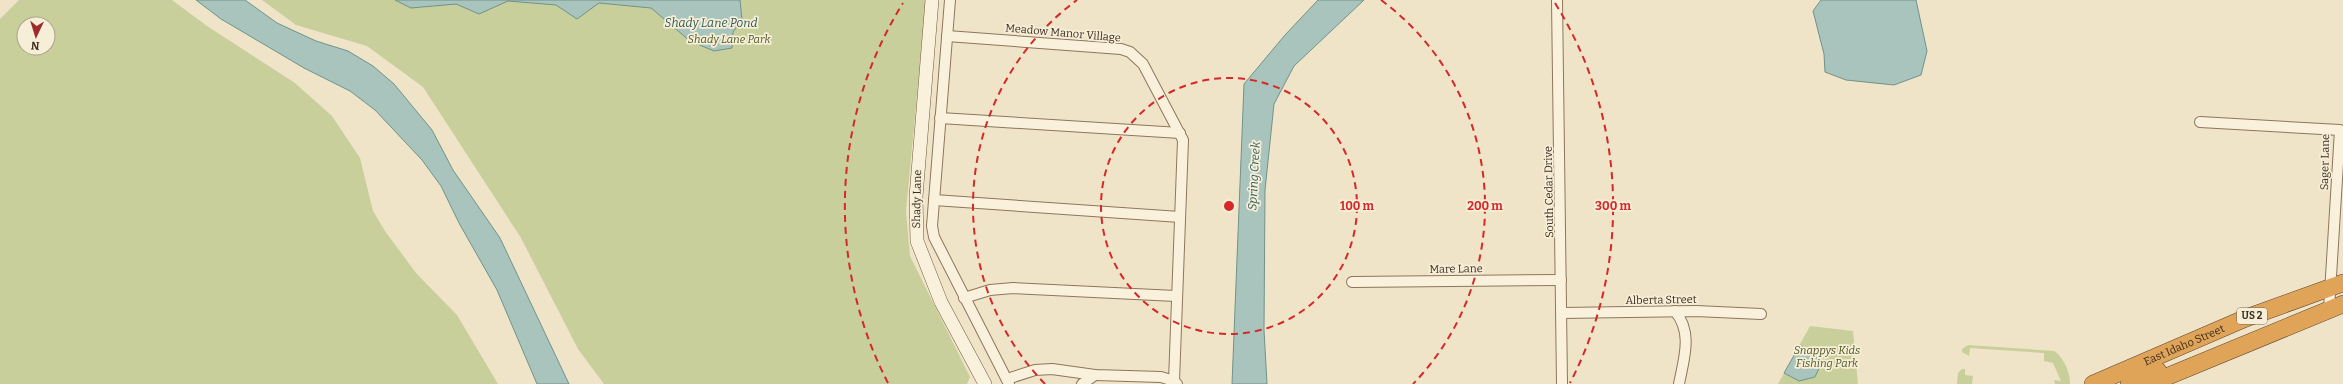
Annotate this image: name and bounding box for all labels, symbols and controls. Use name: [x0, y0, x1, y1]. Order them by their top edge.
north arrow: [16, 16, 56, 56]
water label: Shady Lane Pond: [665, 16, 757, 30]
street label: Meadow Manor Village: [1005, 21, 1121, 45]
park label: Shady Lane Park: [688, 33, 771, 46]
text: N: [30, 39, 40, 52]
street label: Sager Lane: [2318, 134, 2332, 190]
water label: Spring Creek: [1245, 141, 1263, 211]
street label: South Cedar Drive: [1542, 146, 1556, 238]
street label: Shady Lane: [910, 170, 924, 228]
centre of rings: [1222, 199, 1236, 213]
text: 100 m: [1340, 199, 1375, 213]
text: 200 m: [1467, 199, 1503, 213]
text: 300 m: [1595, 199, 1631, 213]
street label: Mare Lane: [1429, 262, 1483, 276]
street label: Alberta Street: [1625, 293, 1697, 307]
road number: US 2: [2237, 308, 2267, 324]
street label: East Idaho Street: [2142, 322, 2226, 368]
park label: Snappys Kids Fishing Park: [1794, 344, 1860, 370]

